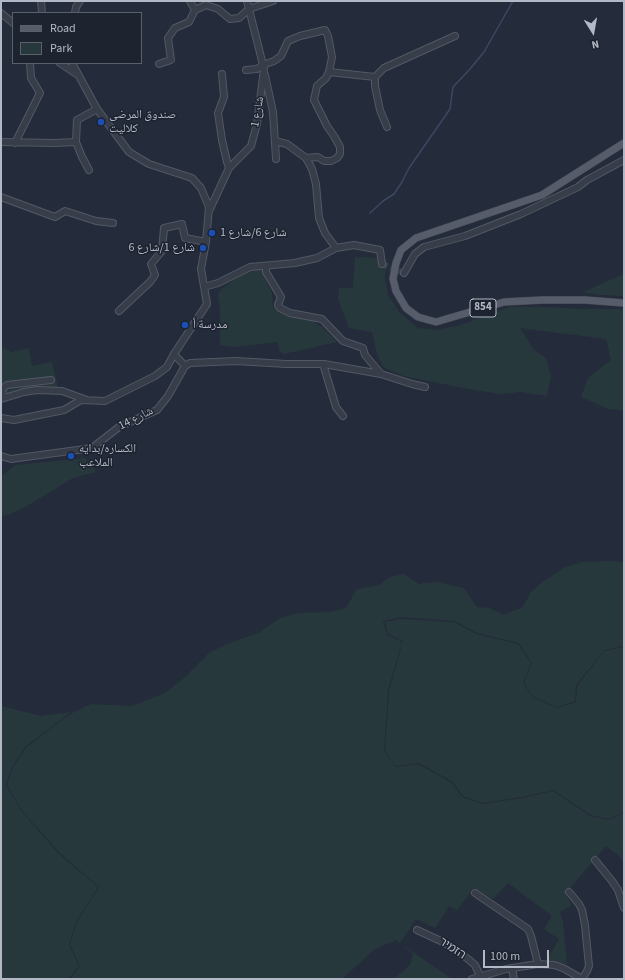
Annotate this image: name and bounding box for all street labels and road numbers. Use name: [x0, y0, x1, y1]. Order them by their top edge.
street label: شارع 1: [248, 95, 268, 129]
road number: 854: [470, 299, 496, 317]
street label: شارع 14: [116, 404, 156, 434]
street label: הזמיר: [436, 935, 468, 963]

